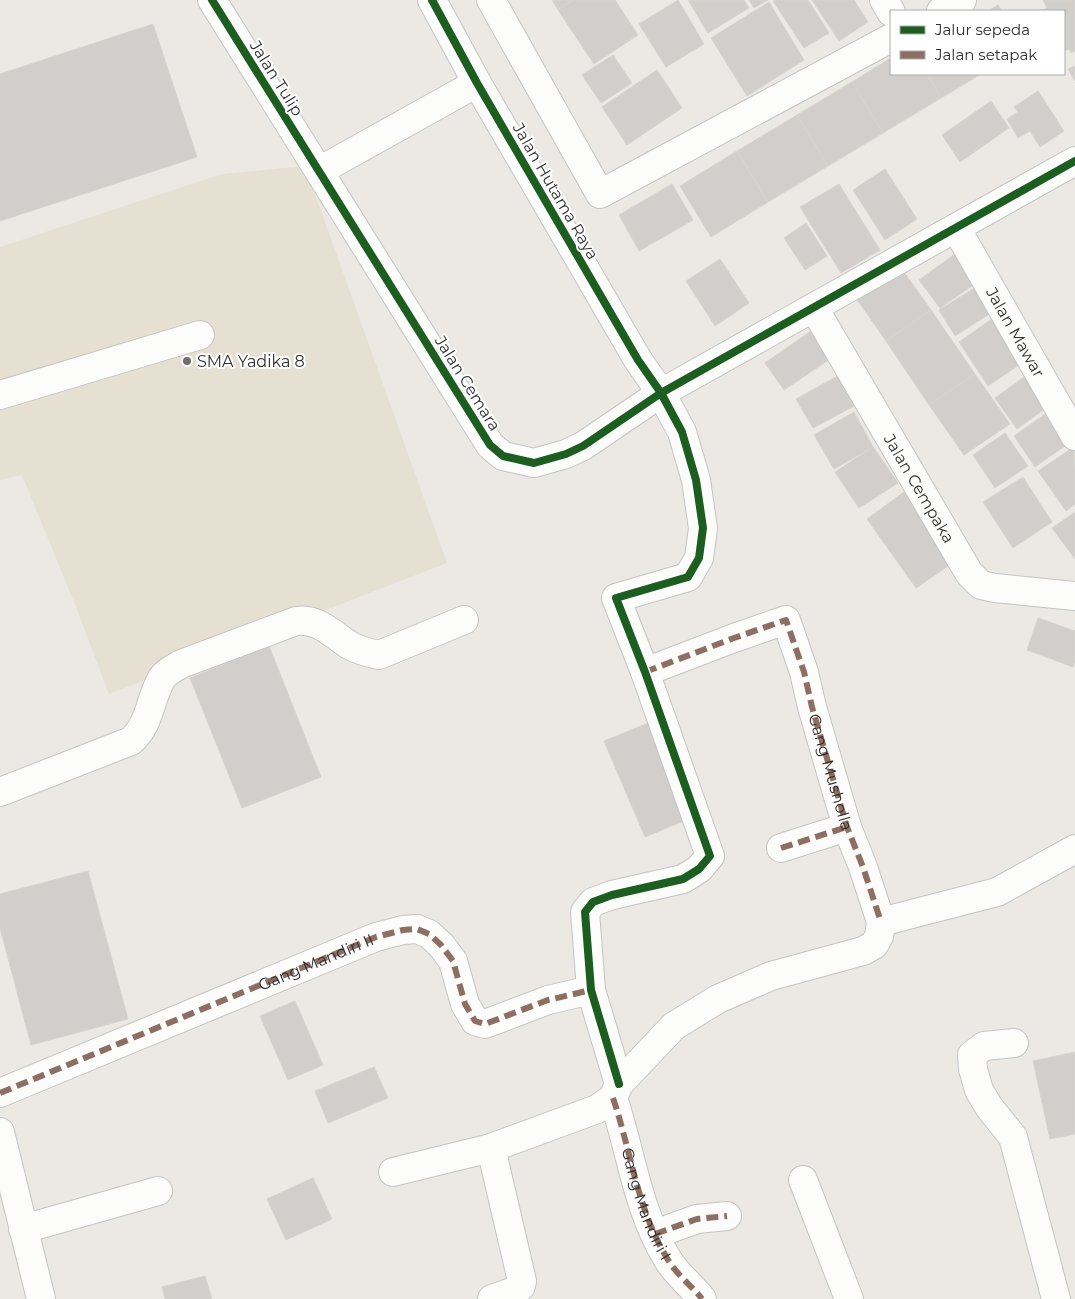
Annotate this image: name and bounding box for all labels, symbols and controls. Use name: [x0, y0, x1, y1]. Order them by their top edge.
legend: [890, 10, 1065, 75]
text: Jalur sepeda: [934, 20, 1030, 39]
street label: Jalan Tulip: [245, 36, 307, 120]
text: Jalan setapak: [934, 45, 1037, 64]
street label: Jalan Hutama Raya: [508, 119, 602, 263]
street label: Jalan Mawar: [981, 283, 1048, 381]
street label: Jalan Cemara: [430, 331, 504, 434]
place label: SMA Yadika 8: [197, 352, 305, 371]
marker: SMA Yadika 8: [181, 355, 193, 367]
street label: Jalan Cempaka: [879, 430, 958, 547]
street label: Gang Musholla: [804, 712, 857, 833]
street label: Gang Mandiri II: [256, 930, 377, 995]
street label: Gang Mandiri I: [618, 1146, 675, 1264]

